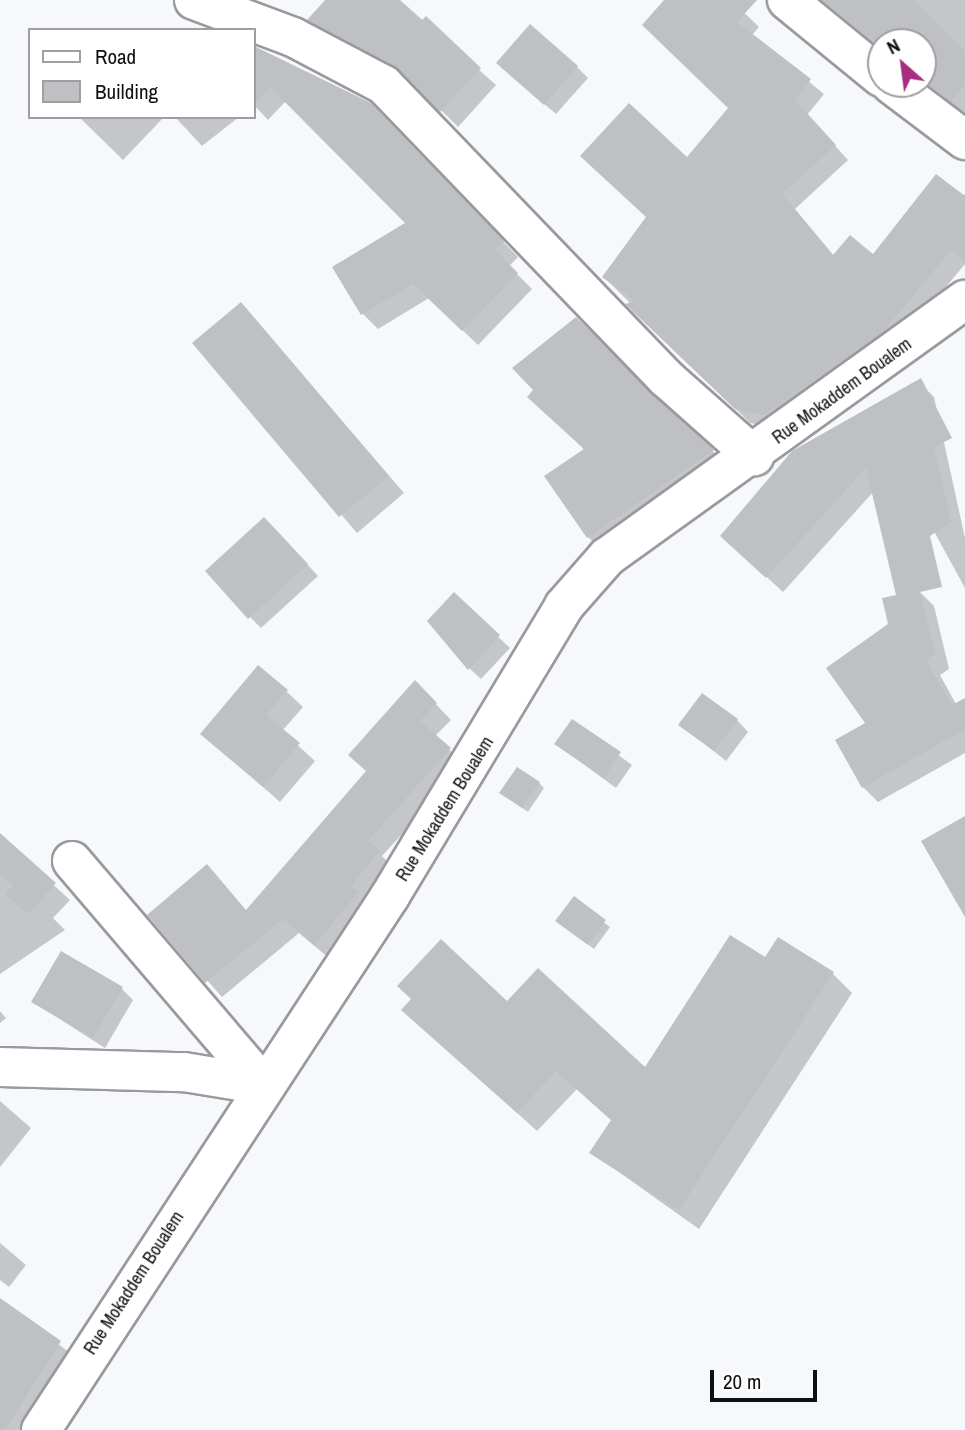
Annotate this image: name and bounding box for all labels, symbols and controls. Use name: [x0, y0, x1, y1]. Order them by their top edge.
legend: [28, 28, 256, 119]
north arrow: [867, 28, 937, 98]
text: N: [882, 32, 904, 60]
text: Road: [95, 42, 136, 71]
text: Building: [95, 77, 158, 106]
street label: Rue Mokaddem Boualem: [768, 333, 916, 449]
street label: Rue Mokaddem Boualem: [392, 733, 498, 885]
street label: Rue Mokaddem Boualem: [80, 1207, 188, 1359]
scale bar: [713, 1356, 820, 1400]
text: 20 m: [723, 1367, 761, 1396]

